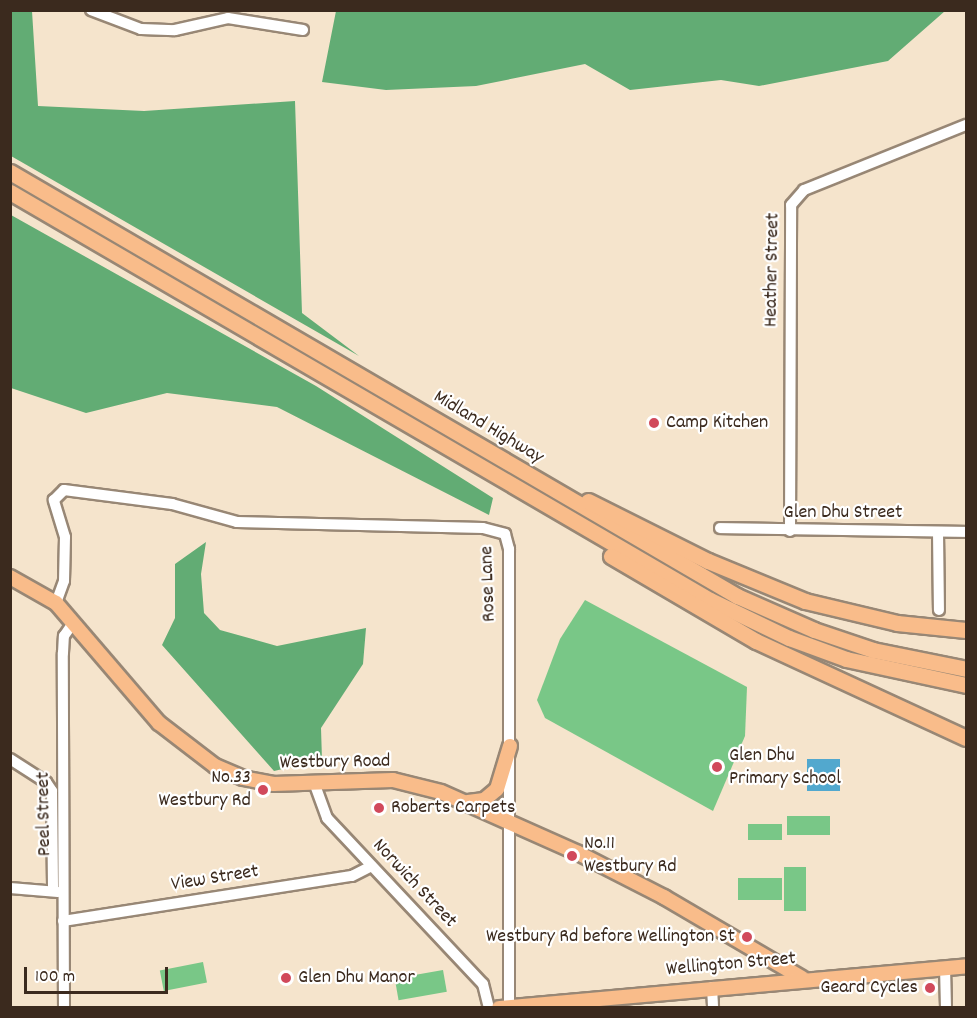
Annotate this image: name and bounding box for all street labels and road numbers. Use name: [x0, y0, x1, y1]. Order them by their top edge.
street label: Heather Street: [760, 213, 786, 327]
street label: Midland Highway: [429, 386, 547, 470]
street label: Glen Dhu Street: [784, 501, 902, 525]
street label: Rose Lane: [476, 546, 502, 622]
street label: Westbury Road: [279, 750, 391, 776]
street label: Peel Street: [32, 771, 58, 857]
street label: Norwich Street: [367, 834, 461, 934]
street label: View Street: [170, 860, 260, 898]
street label: Wellington Street: [665, 947, 797, 983]

